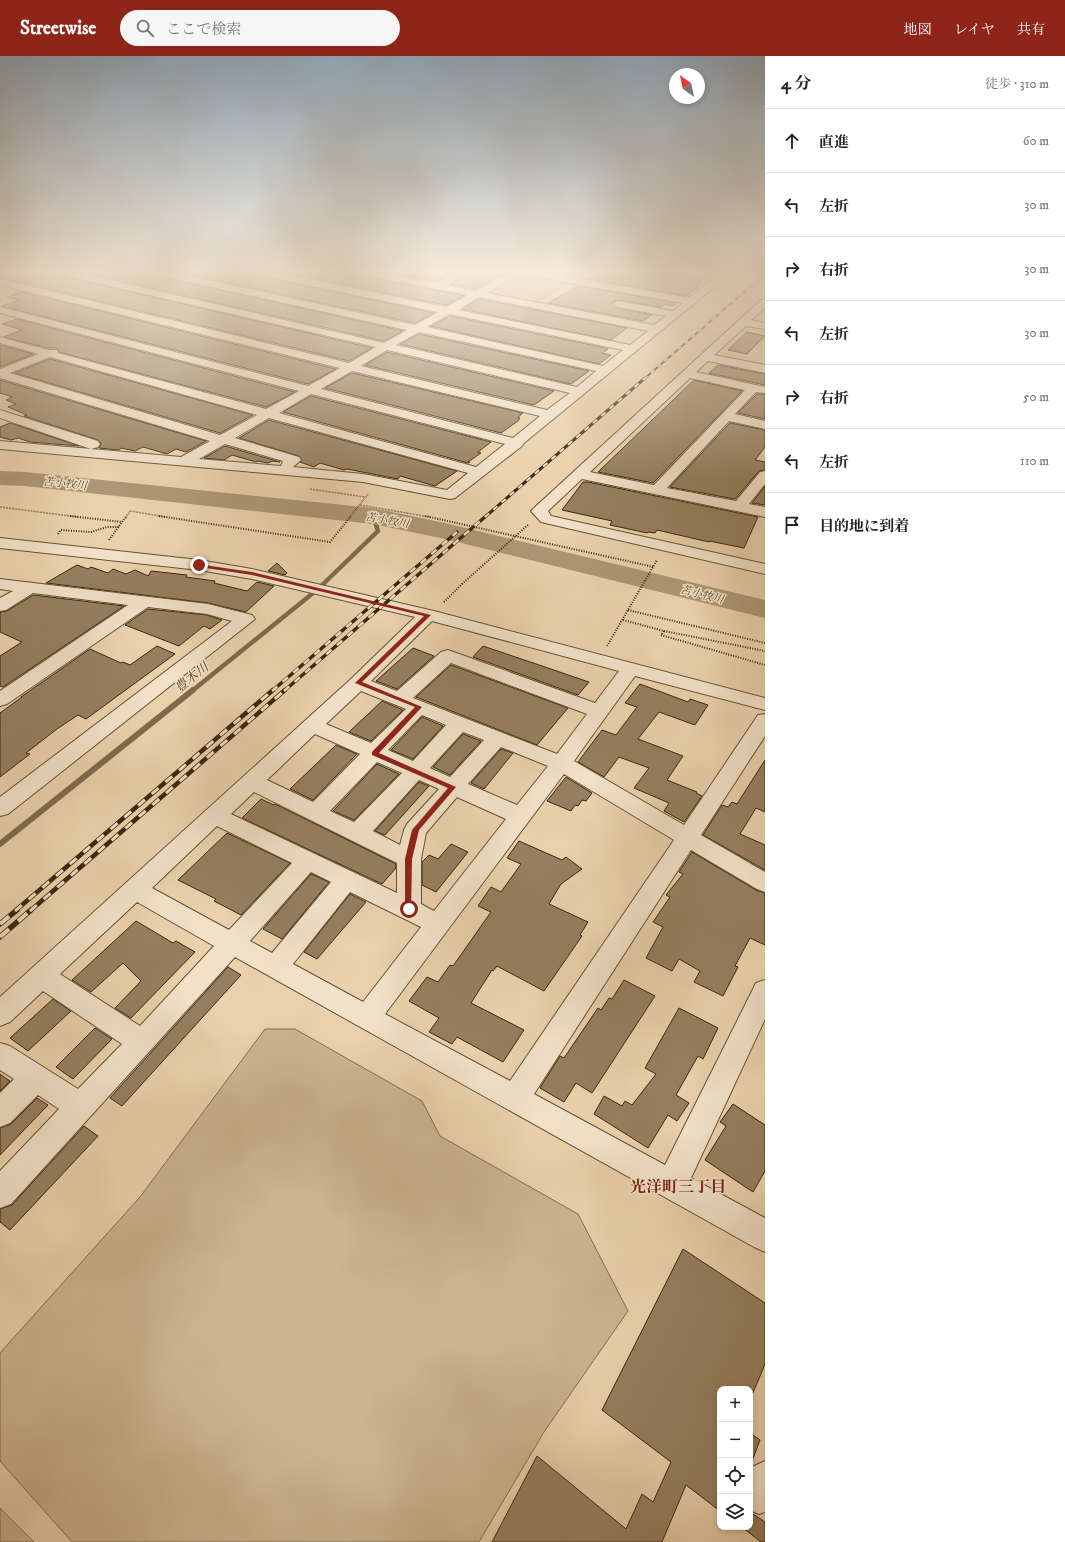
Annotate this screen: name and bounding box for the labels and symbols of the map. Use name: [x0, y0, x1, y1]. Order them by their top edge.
north arrow: [669, 68, 705, 104]
water label: 苫小牧川: [42, 475, 89, 493]
water label: 苫小牧川: [364, 510, 411, 532]
route end: [190, 556, 208, 574]
water label: 苫小牧川: [679, 583, 726, 607]
water label: 豊木川: [171, 658, 213, 696]
route start: [400, 900, 418, 918]
district label: 光洋町三丁目: [630, 1177, 726, 1197]

